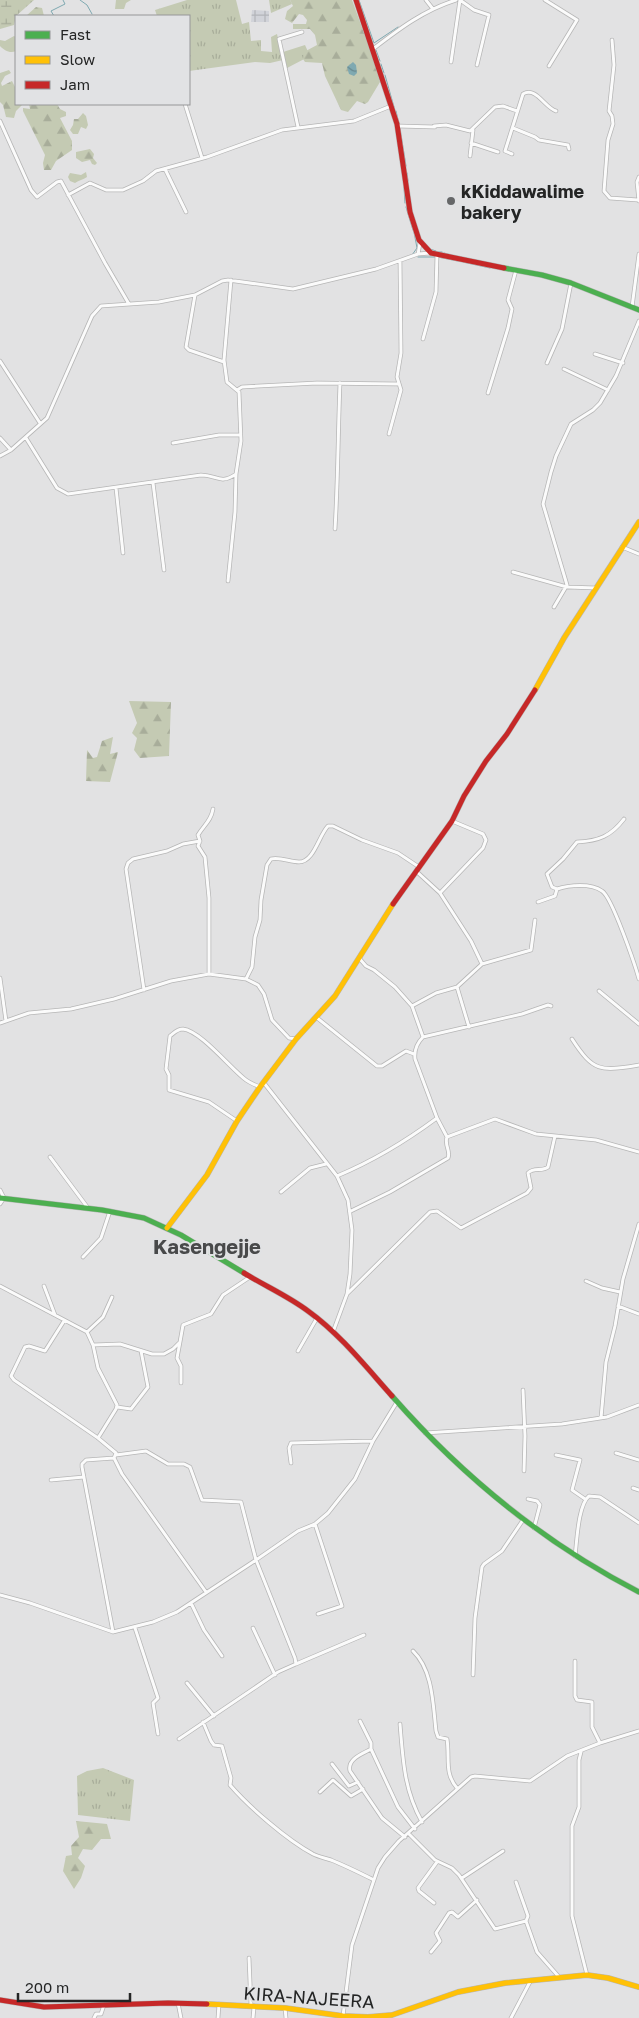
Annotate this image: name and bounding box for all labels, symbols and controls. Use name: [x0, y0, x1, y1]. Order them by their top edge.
legend: [15, 15, 190, 105]
text: Fast: [60, 25, 91, 43]
text: Slow: [60, 50, 95, 68]
text: Jam: [60, 75, 90, 93]
place label: kKiddawalime bakery: [461, 180, 584, 223]
marker: kKiddawalime bakery: [445, 195, 457, 207]
district label: Kasengejje: [153, 1234, 261, 1258]
scale bar: [18, 1970, 130, 2002]
text: 200 m: [25, 1978, 69, 1996]
street label: KIRA-NAJEERA: [243, 1981, 375, 2013]

